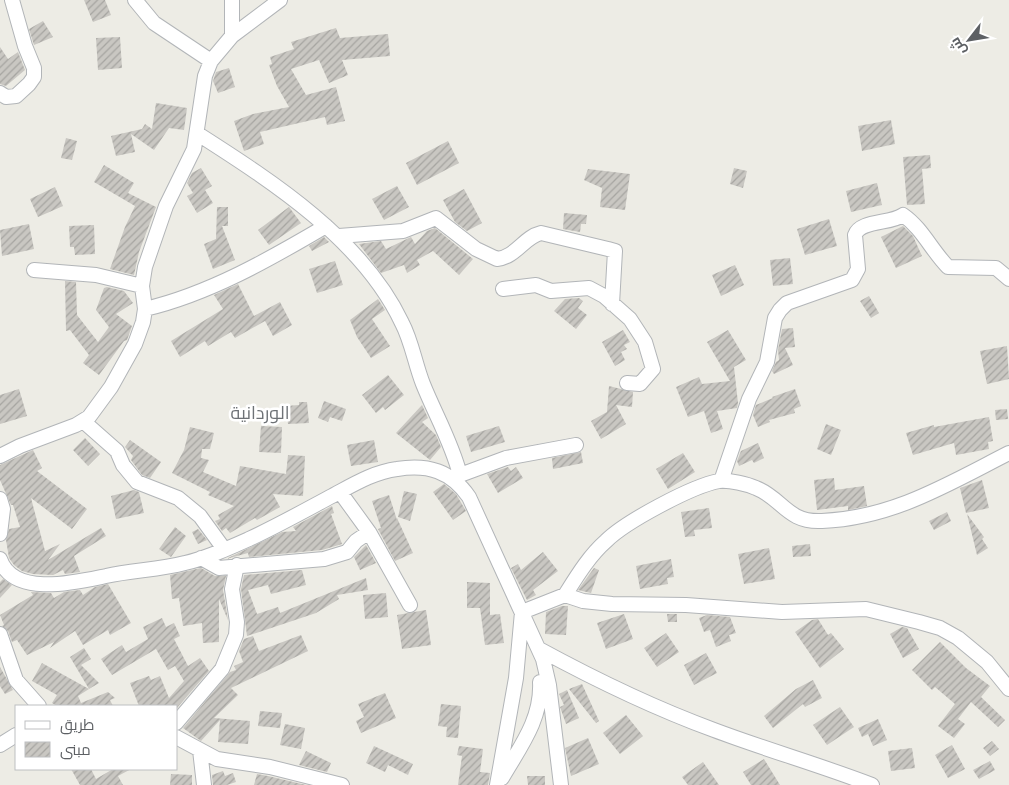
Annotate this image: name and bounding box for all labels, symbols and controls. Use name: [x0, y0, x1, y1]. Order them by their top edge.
north arrow: [944, 15, 994, 65]
text: ش: [945, 34, 970, 59]
district label: الوردانية: [231, 401, 289, 425]
legend: [15, 705, 178, 770]
text: طريق: [60, 715, 94, 735]
text: مبنى: [60, 740, 91, 760]

